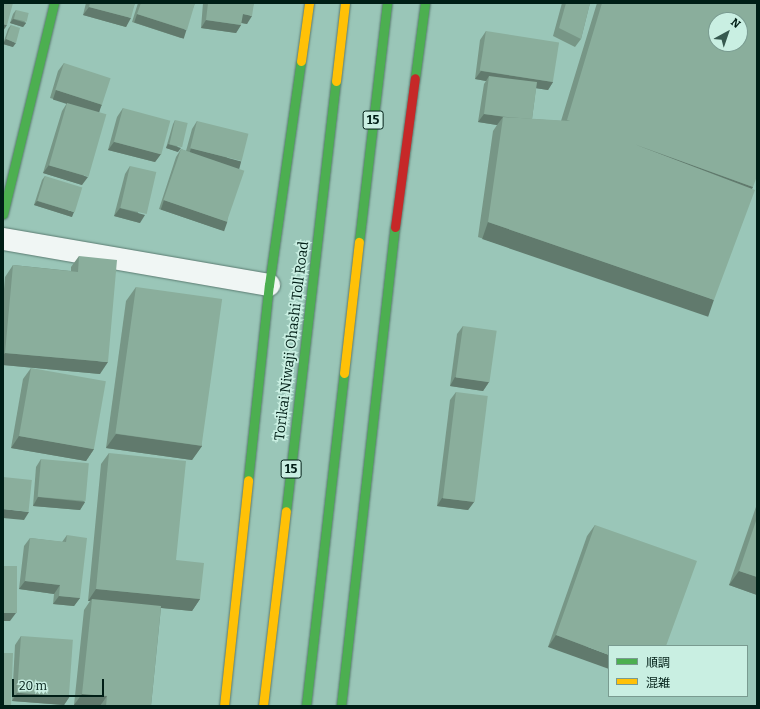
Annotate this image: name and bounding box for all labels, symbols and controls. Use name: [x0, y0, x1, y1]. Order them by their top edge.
north arrow: [708, 12, 748, 52]
text: N: [728, 15, 743, 31]
road number: 15: [362, 109, 384, 131]
street label: Torikai Niwaji Ohashi Toll Road: [271, 240, 313, 442]
road number: 15: [280, 458, 302, 480]
legend: [608, 645, 748, 697]
text: 順調: [646, 656, 670, 670]
scale bar: [14, 671, 106, 697]
text: 混雑: [646, 676, 670, 690]
text: 20 m: [19, 679, 47, 693]

